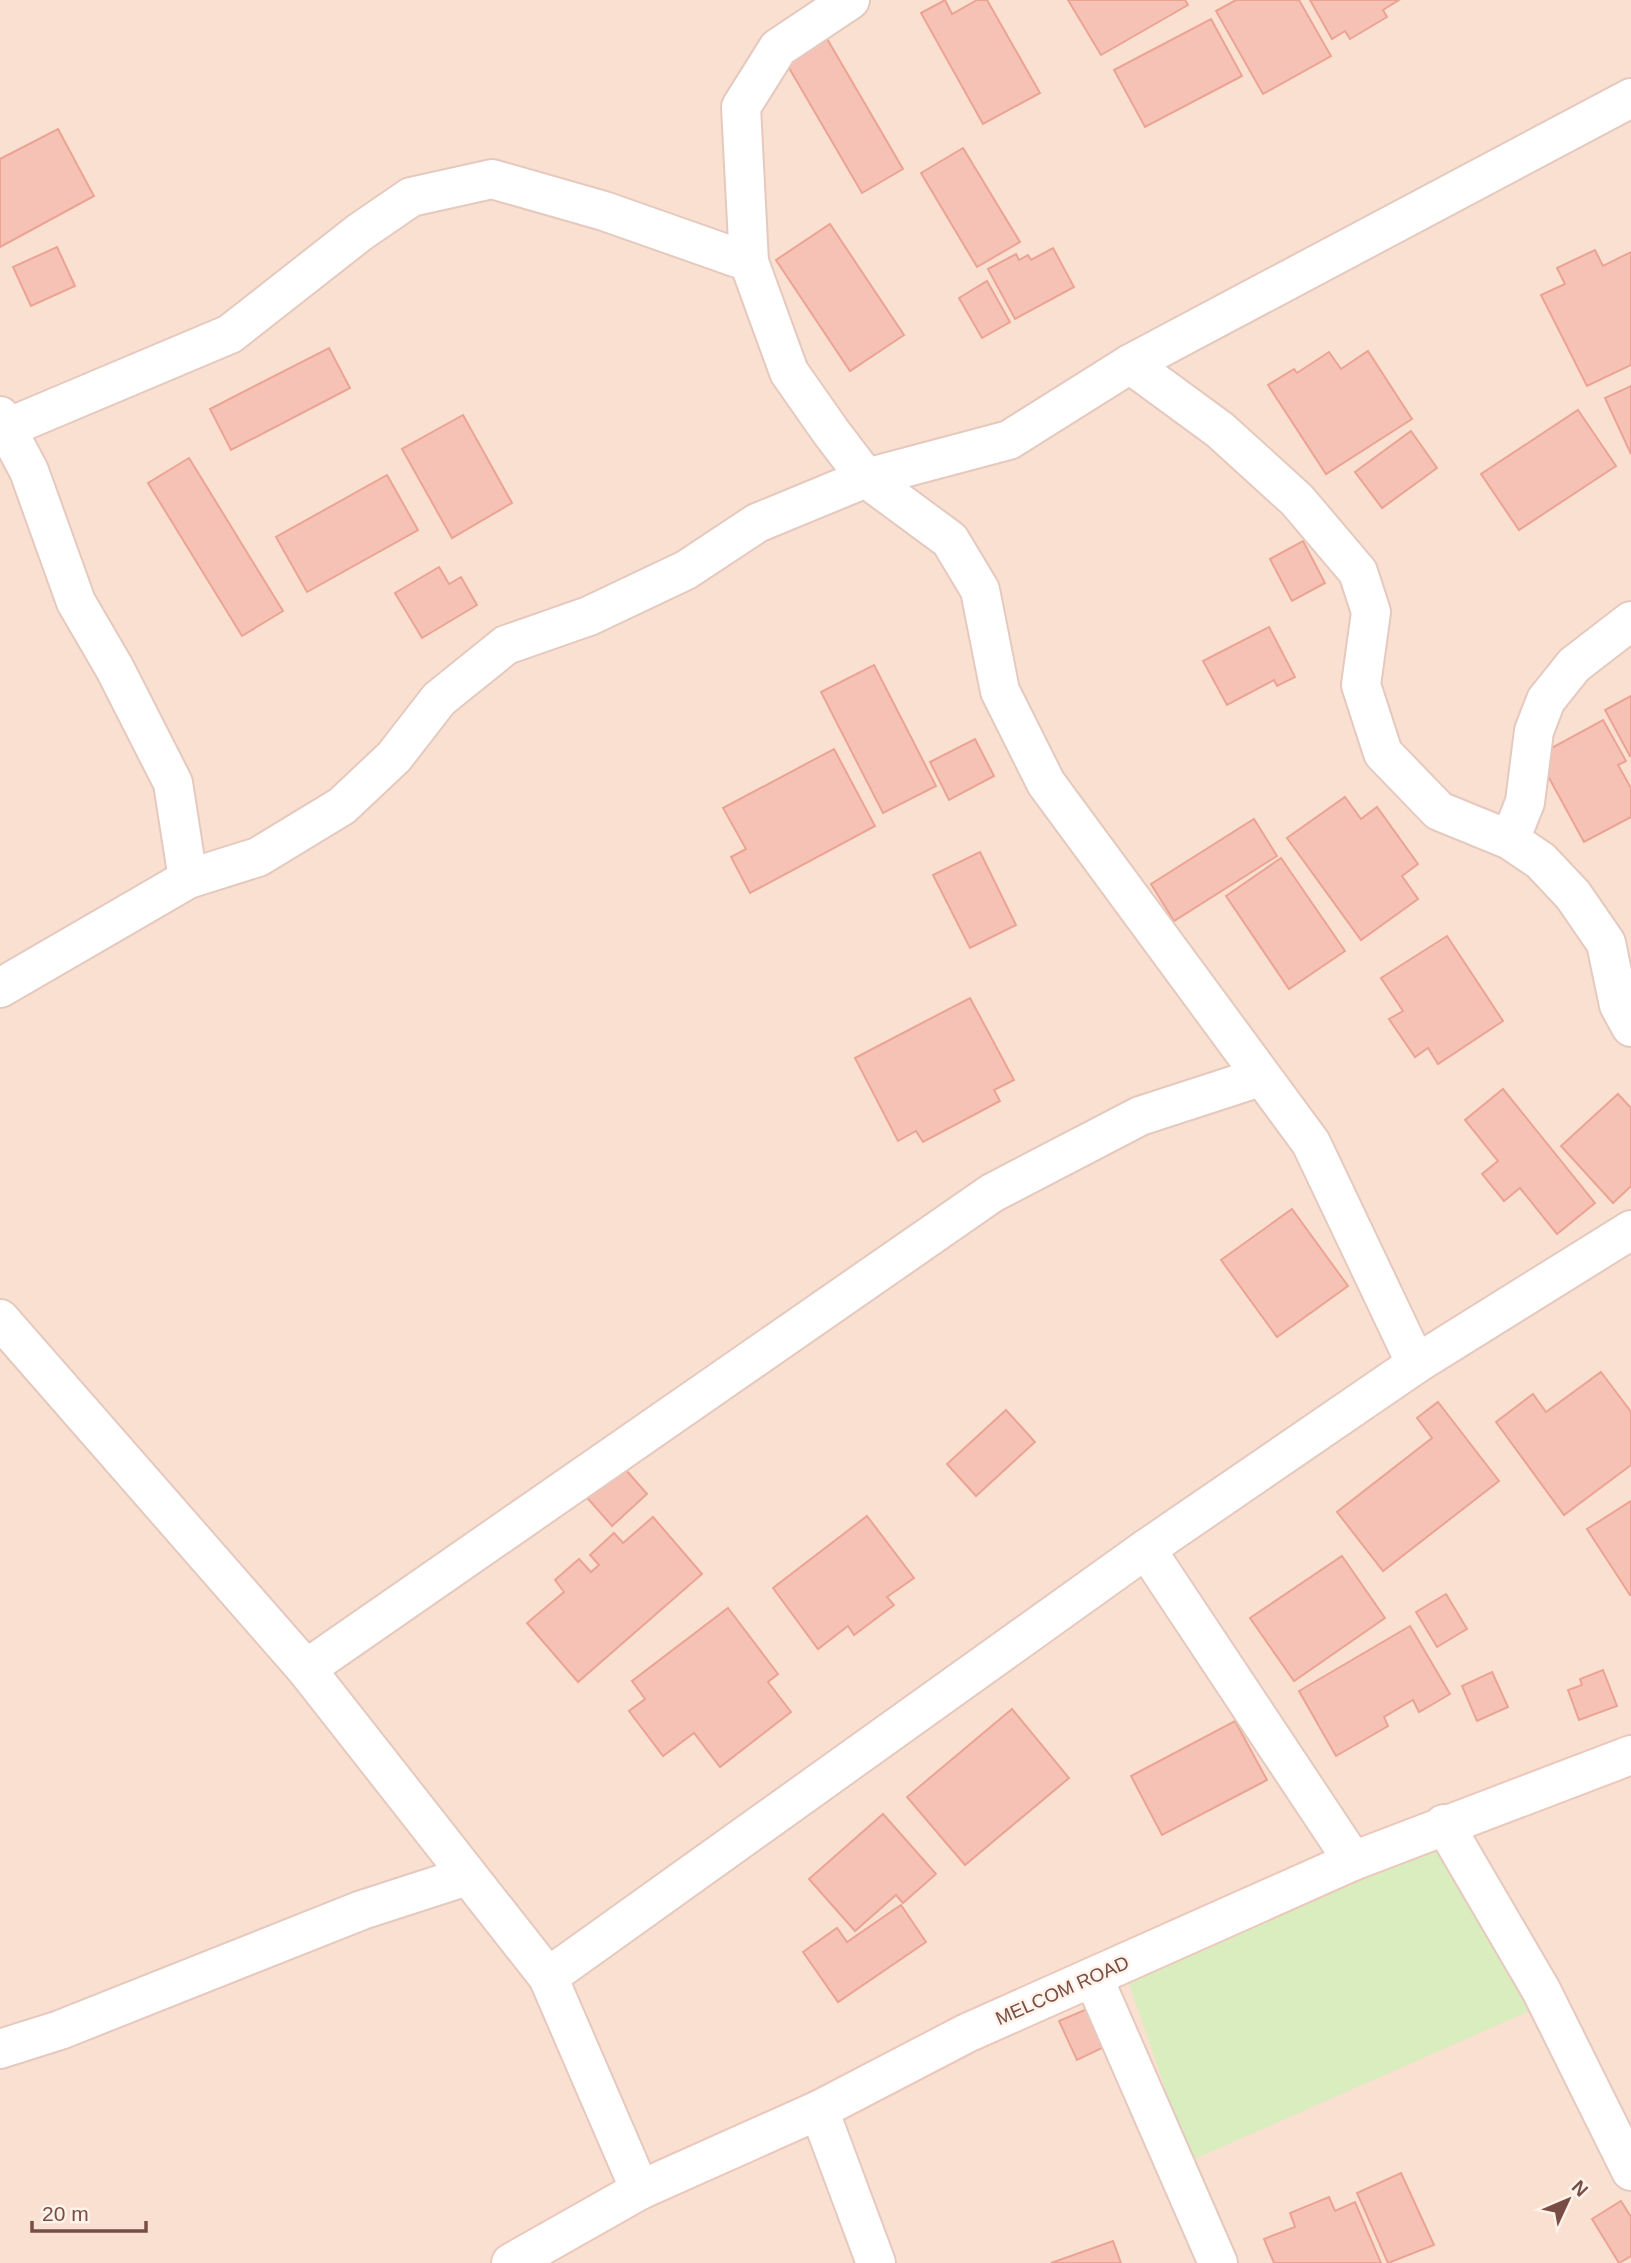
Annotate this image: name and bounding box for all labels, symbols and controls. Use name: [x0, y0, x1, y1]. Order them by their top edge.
street label: MELCOM ROAD: [992, 1952, 1132, 2029]
north arrow: [1533, 2165, 1603, 2235]
text: N: [1568, 2176, 1592, 2201]
scale bar: [32, 2190, 145, 2234]
text: 20 m: [42, 2202, 89, 2225]

